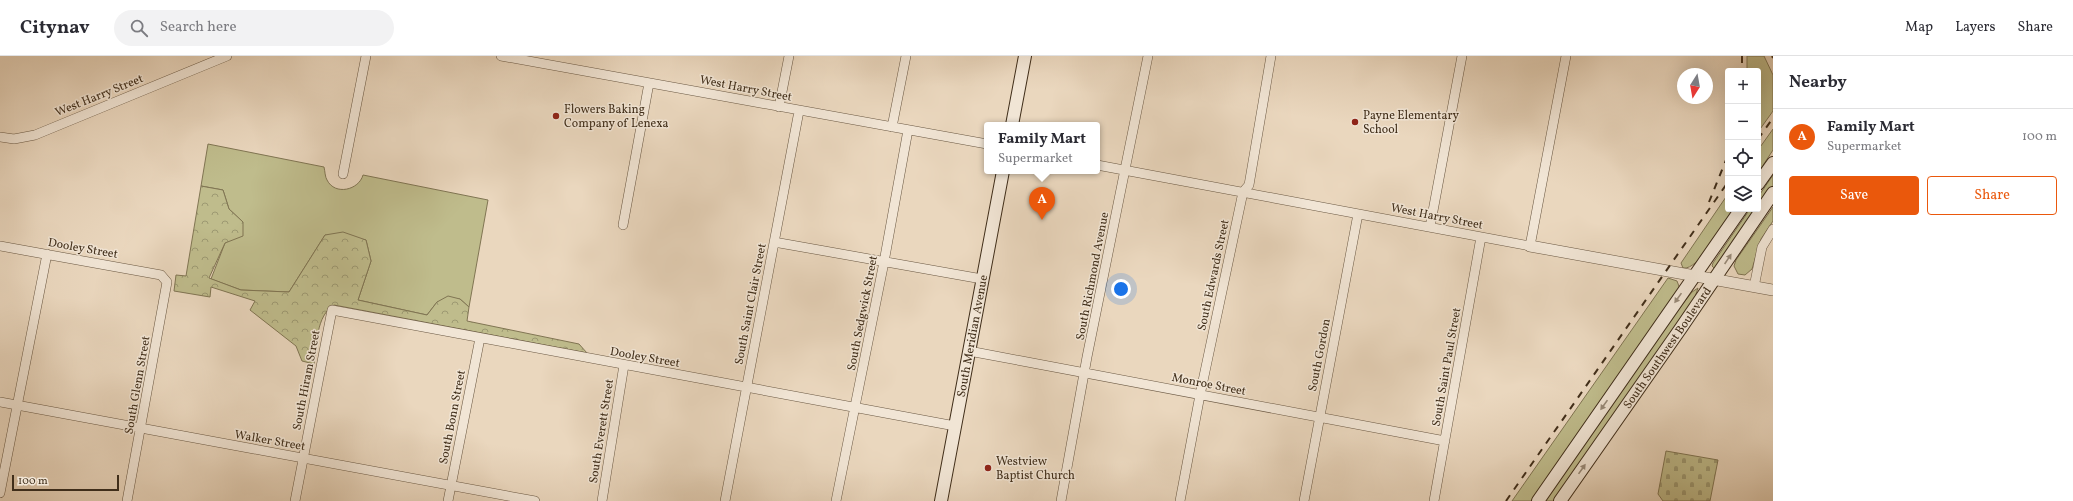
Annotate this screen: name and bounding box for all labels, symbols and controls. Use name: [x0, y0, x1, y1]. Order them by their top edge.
search box: [114, 10, 394, 46]
text: Citynav: [20, 15, 90, 41]
icon: search: [128, 17, 150, 39]
text: Search here: [160, 17, 237, 38]
text: Map: [1905, 18, 1933, 37]
text: Layers: [1955, 18, 1995, 37]
text: Share: [2017, 18, 2053, 37]
north arrow: [1677, 68, 1713, 104]
map controls: [1725, 68, 1761, 212]
button: +: [1725, 68, 1761, 104]
street label: West Harry Street: [53, 71, 146, 121]
text: Nearby: [1789, 71, 1847, 94]
street label: West Harry Street: [698, 72, 793, 106]
place label: Flowers Baking Company of Lenexa: [564, 102, 669, 132]
button: −: [1725, 104, 1761, 140]
place label: Payne Elementary School: [1363, 108, 1460, 138]
marker: Flowers Baking Company of Lenexa: [551, 111, 561, 121]
marker: Payne Elementary School: [1350, 117, 1360, 127]
text: Family Mart: [1827, 117, 1915, 138]
popup: [984, 122, 1100, 174]
text: A: [1797, 128, 1807, 146]
text: 100 m: [2022, 128, 2057, 146]
text: Family Mart: [998, 129, 1086, 150]
text: Supermarket: [1827, 138, 1902, 156]
button: locate: [1725, 140, 1761, 176]
text: Supermarket: [998, 150, 1073, 168]
button: layers: [1725, 176, 1761, 212]
button: Save: [1789, 176, 1919, 215]
button: Share: [1927, 176, 2057, 215]
pin: A: [1029, 187, 1055, 220]
street label: West Harry Street: [1389, 200, 1484, 234]
street label: South Richmond Avenue: [1073, 210, 1113, 342]
street label: South Edwards Street: [1194, 218, 1234, 332]
street label: Dooley Street: [47, 235, 119, 263]
street label: South Saint Clair Street: [731, 242, 771, 366]
street label: South Sedgwick Street: [844, 254, 882, 372]
one-way arrow: [1724, 254, 1732, 264]
street label: South Meridian Avenue: [954, 273, 992, 399]
your location: [1111, 279, 1131, 299]
street label: South Southwest Boulevard: [1620, 284, 1716, 412]
one-way arrow: [1674, 293, 1682, 304]
street label: South Saint Paul Street: [1429, 306, 1465, 428]
street label: South Gordon: [1305, 317, 1335, 393]
street label: South Hiram Street: [289, 329, 325, 432]
street label: South Glenn Street: [121, 335, 155, 436]
street label: Dooley Street: [609, 344, 681, 372]
street label: South Bonn Street: [436, 369, 470, 466]
street label: Monroe Street: [1170, 370, 1247, 400]
street label: South Everett Street: [586, 378, 618, 485]
one-way arrow: [1600, 400, 1608, 410]
street label: Walker Street: [233, 427, 307, 455]
place label: Westview Baptist Church: [996, 454, 1075, 484]
marker: Westview Baptist Church: [983, 463, 993, 473]
one-way arrow: [1578, 464, 1586, 474]
scale bar: [12, 473, 119, 492]
text: 100 m: [18, 474, 48, 489]

